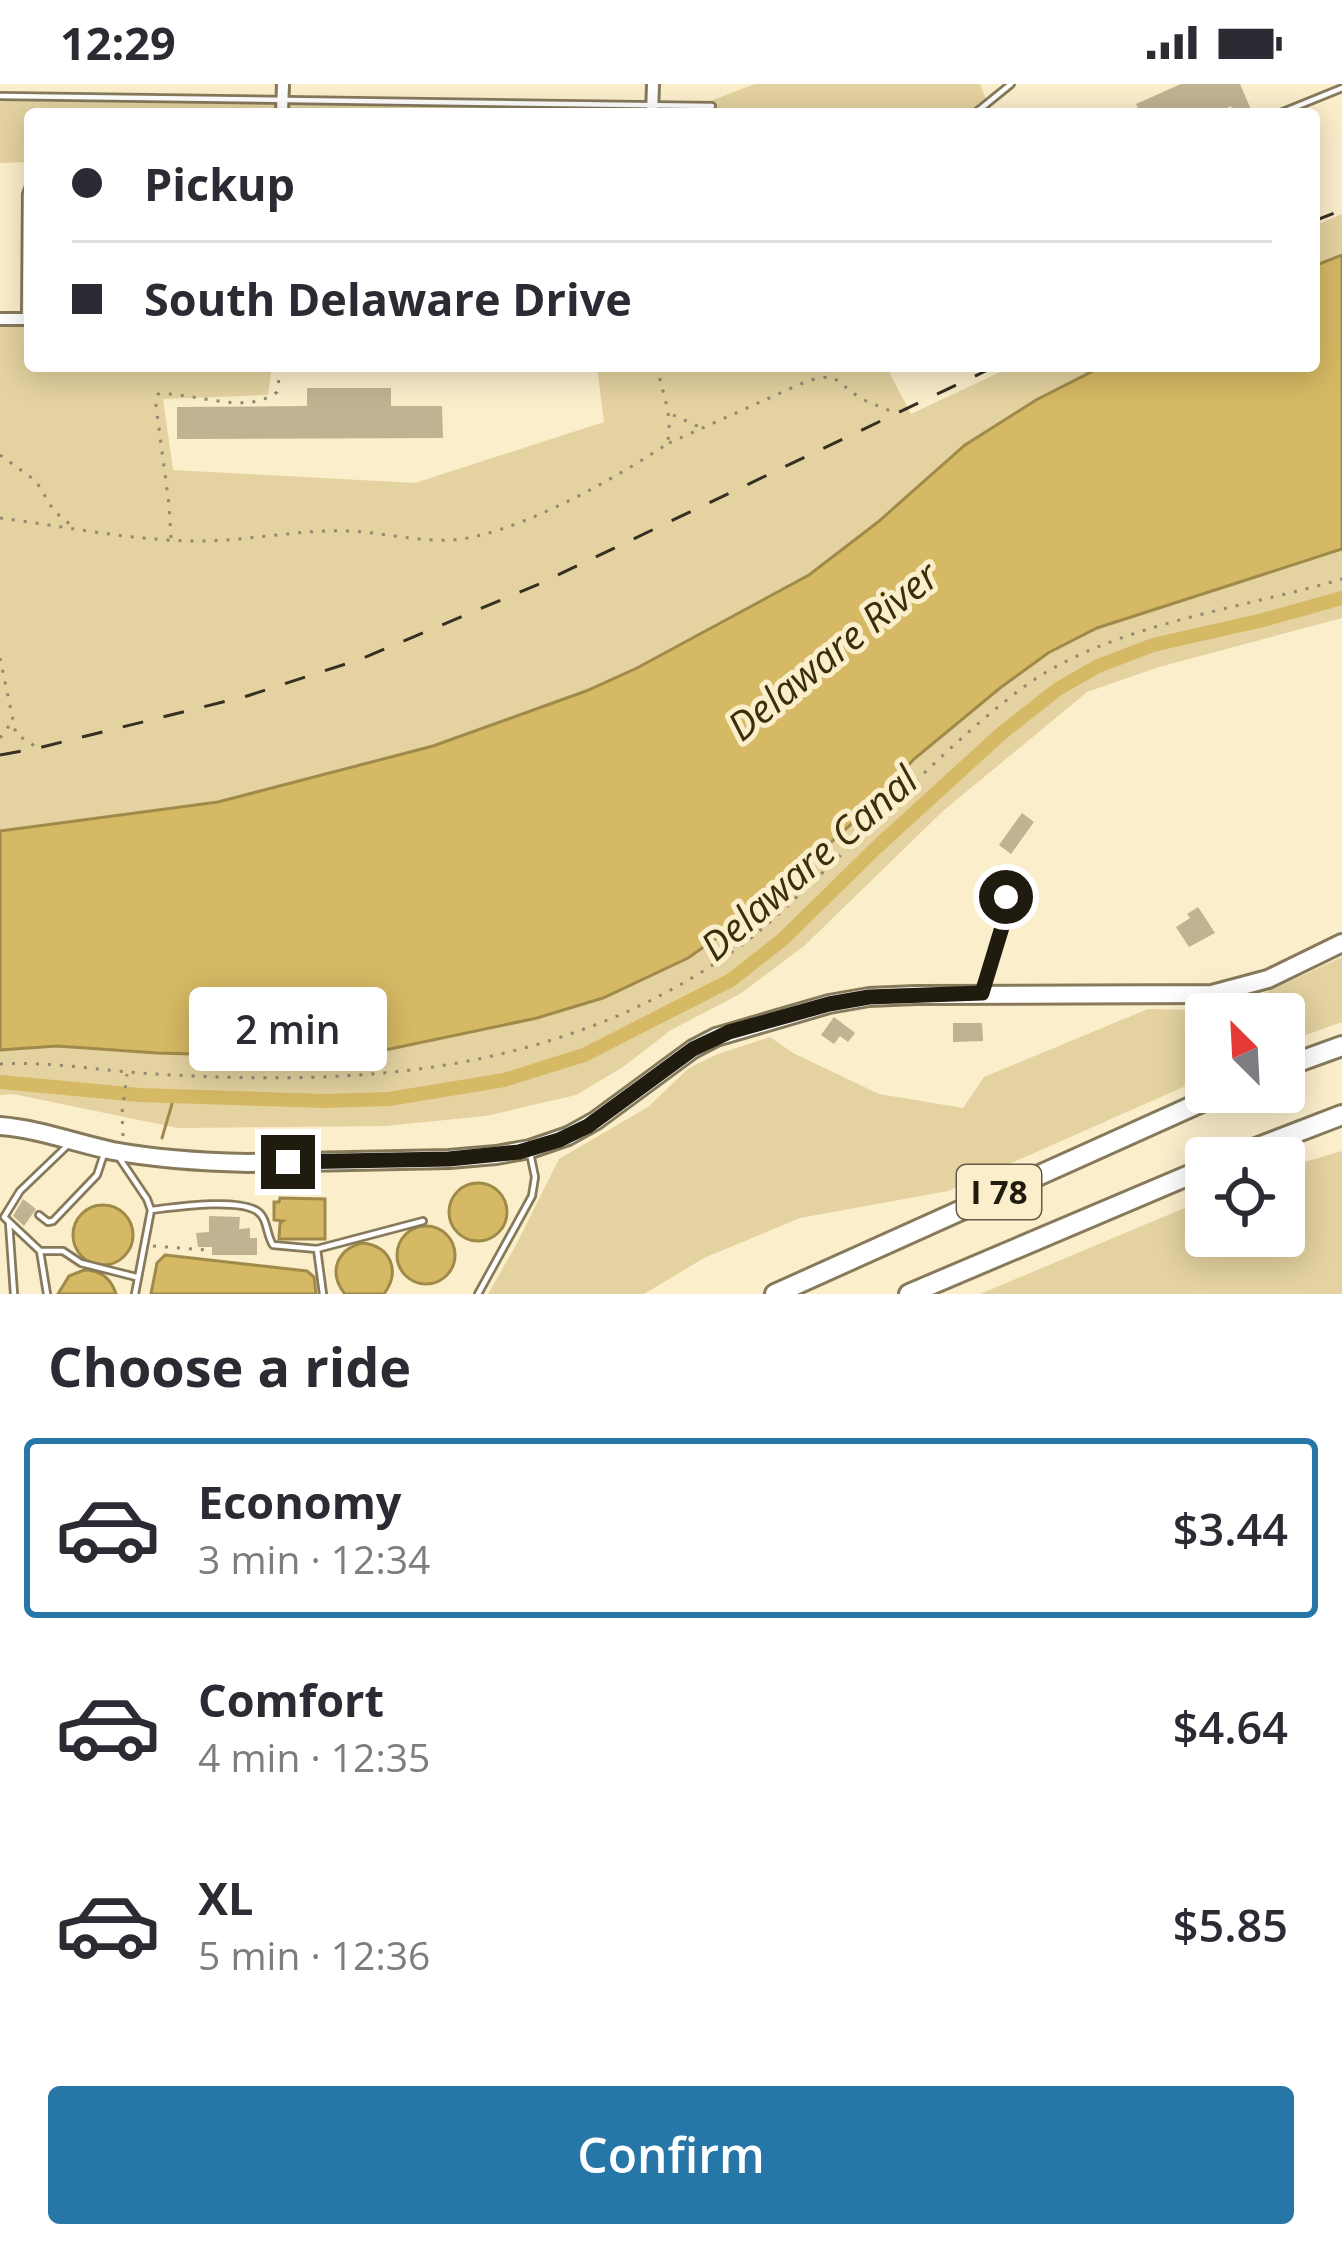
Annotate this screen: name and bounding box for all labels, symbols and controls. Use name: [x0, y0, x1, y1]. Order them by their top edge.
text: 12:29: [60, 12, 176, 73]
text: Pickup: [144, 153, 295, 214]
text: South Delaware Drive: [144, 268, 632, 329]
water label: Delaware River: [715, 547, 950, 751]
water label: Delaware Canal: [688, 752, 929, 971]
route start: [979, 870, 1033, 924]
callout: 2 min: [189, 988, 387, 1072]
north arrow: [1185, 993, 1305, 1113]
map controls: [1185, 993, 1305, 1257]
text: 2 min: [235, 1002, 341, 1055]
route end: [261, 1135, 315, 1189]
button: locate: [1185, 1137, 1305, 1257]
road number: I 78: [957, 1165, 1041, 1219]
text: Choose a ride: [48, 1329, 411, 1403]
text: Economy: [198, 1471, 401, 1532]
icon: car: [54, 1474, 162, 1582]
text: $3.44: [1173, 1498, 1288, 1559]
text: 3 min · 12:34: [198, 1532, 430, 1585]
text: Comfort: [198, 1669, 384, 1730]
icon: car: [54, 1672, 162, 1780]
text: $4.64: [1173, 1696, 1288, 1757]
text: 4 min · 12:35: [198, 1730, 430, 1783]
text: XL: [198, 1867, 253, 1928]
icon: car: [54, 1870, 162, 1978]
text: $5.85: [1173, 1894, 1288, 1955]
text: 5 min · 12:36: [198, 1928, 430, 1981]
button: Confirm: [48, 2086, 1294, 2224]

